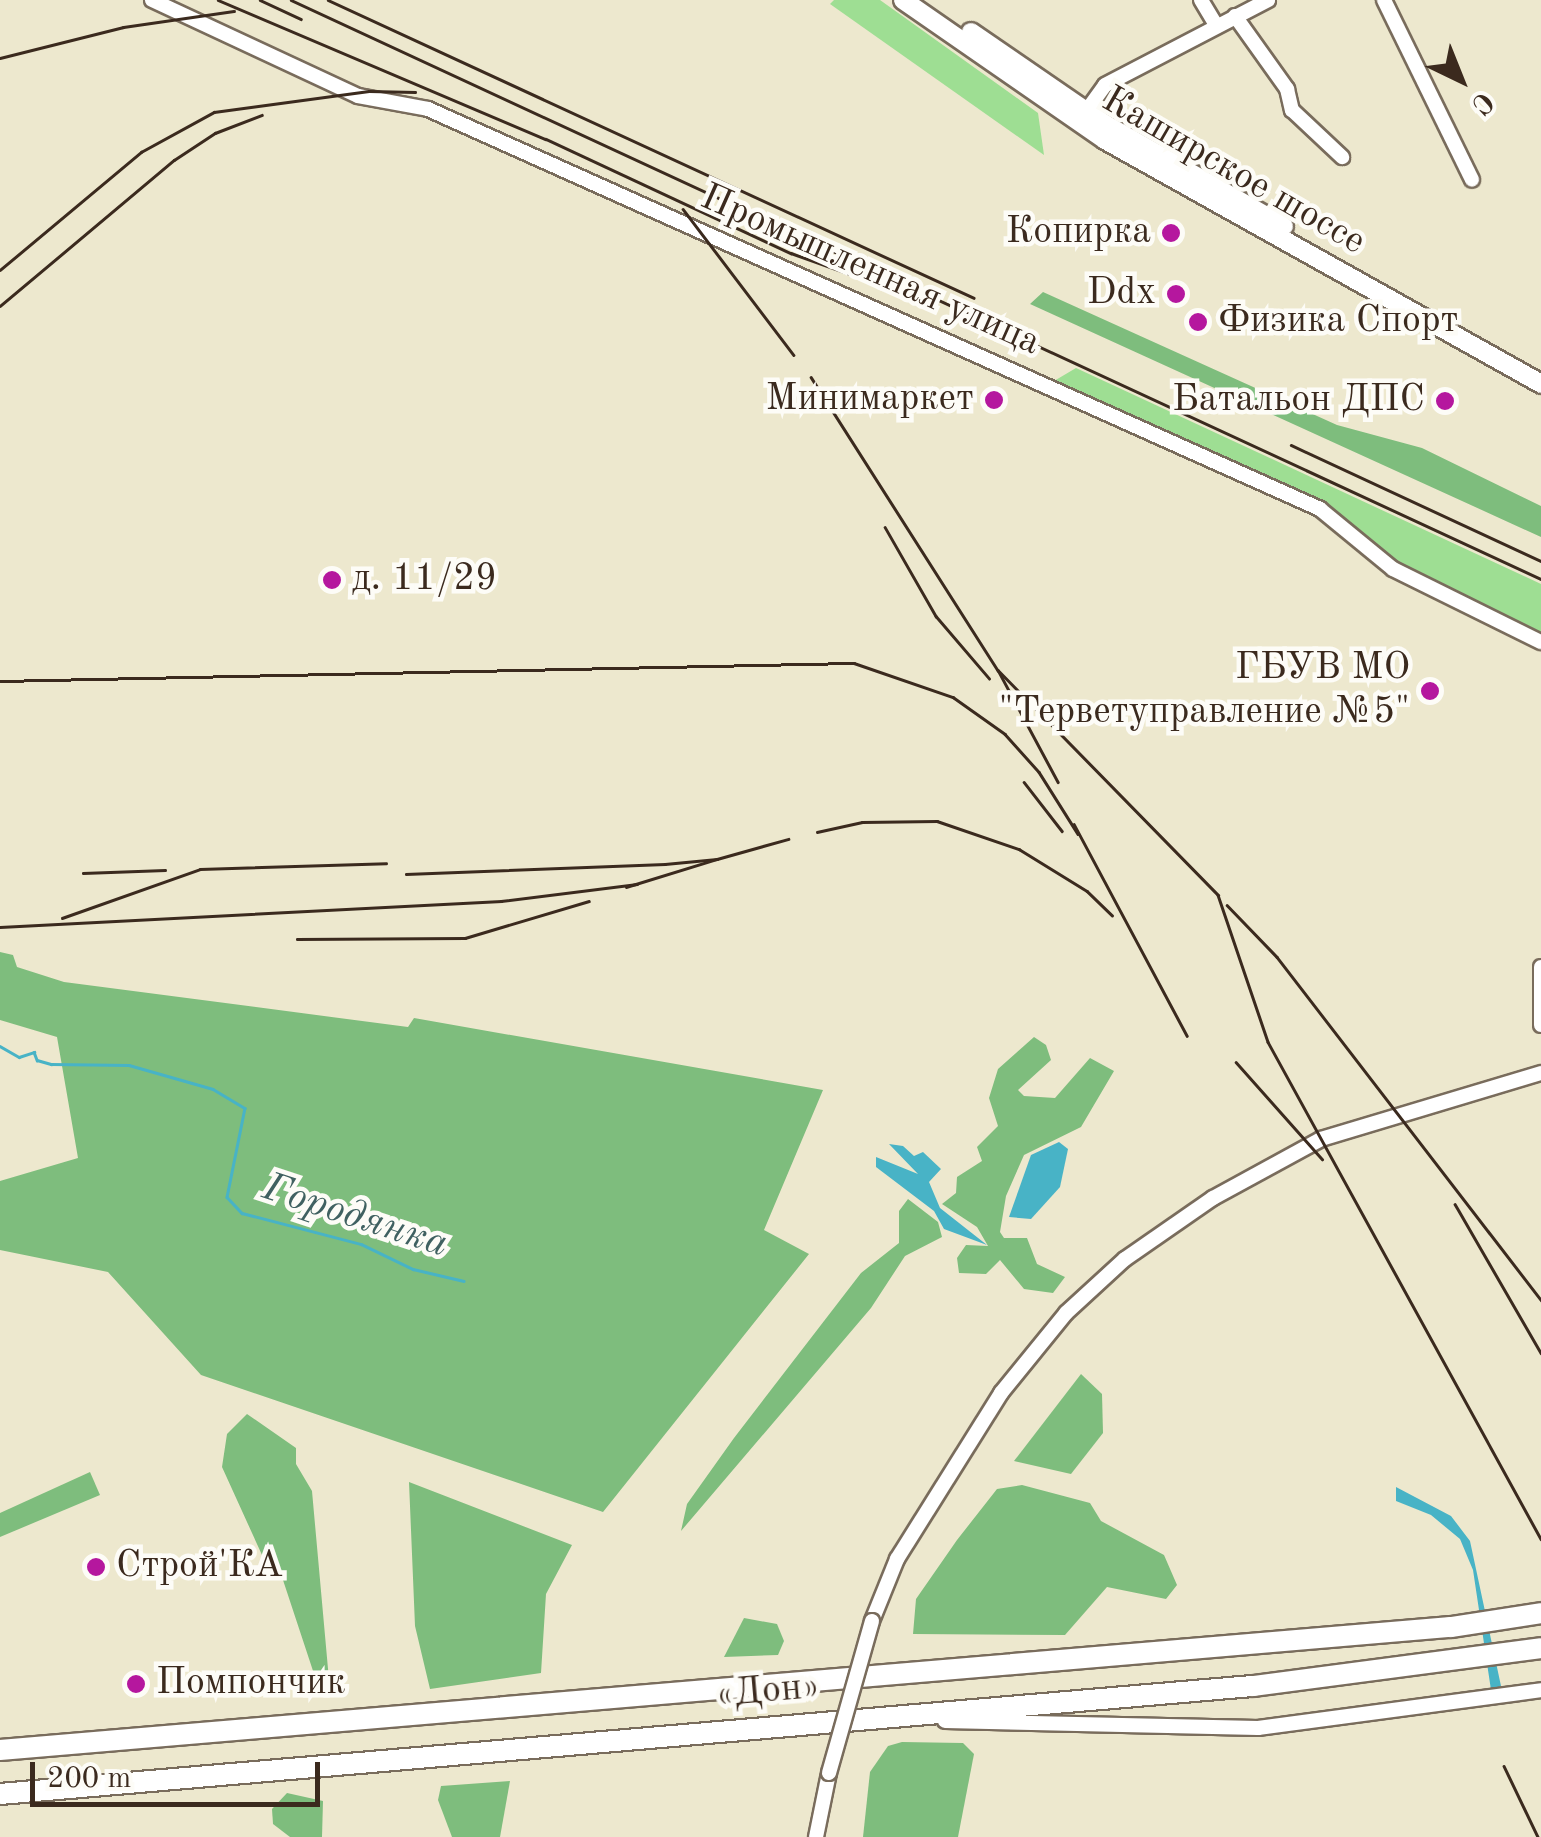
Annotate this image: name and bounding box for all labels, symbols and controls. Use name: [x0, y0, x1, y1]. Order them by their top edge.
north arrow: [1411, 30, 1511, 130]
street label: Каширское шоссе: [1093, 78, 1373, 266]
text: С: [1465, 85, 1498, 118]
street label: Промышленная улица: [693, 176, 1047, 366]
place label: Копирка: [1006, 210, 1151, 256]
marker: Копирка: [1160, 222, 1182, 244]
place label: Ddx: [1087, 271, 1156, 317]
marker: Ddx: [1165, 283, 1187, 305]
place label: Физика Спорт: [1218, 299, 1459, 345]
marker: Физика Спорт: [1187, 311, 1209, 333]
place label: Минимаркет: [766, 377, 974, 423]
place label: Батальон ДПС: [1172, 378, 1425, 424]
marker: Минимаркет: [983, 389, 1005, 411]
marker: Батальон ДПС: [1434, 390, 1456, 412]
place label: д. 11/29: [352, 557, 497, 603]
marker: д. 11/29: [321, 569, 343, 591]
place label: ГБУВ МО "Терветуправление №5": [998, 646, 1410, 736]
marker: ГБУВ МО "Терветуправление №5": [1419, 680, 1441, 702]
water label: Городянка: [256, 1164, 454, 1270]
place label: Строй'КА: [116, 1544, 283, 1590]
marker: Строй'КА: [85, 1556, 107, 1578]
place label: Помпончик: [156, 1661, 346, 1707]
street label: «Дон»: [714, 1665, 822, 1719]
marker: Помпончик: [125, 1673, 147, 1695]
scale bar: [35, 1742, 325, 1804]
text: 200 m: [47, 1764, 131, 1794]

